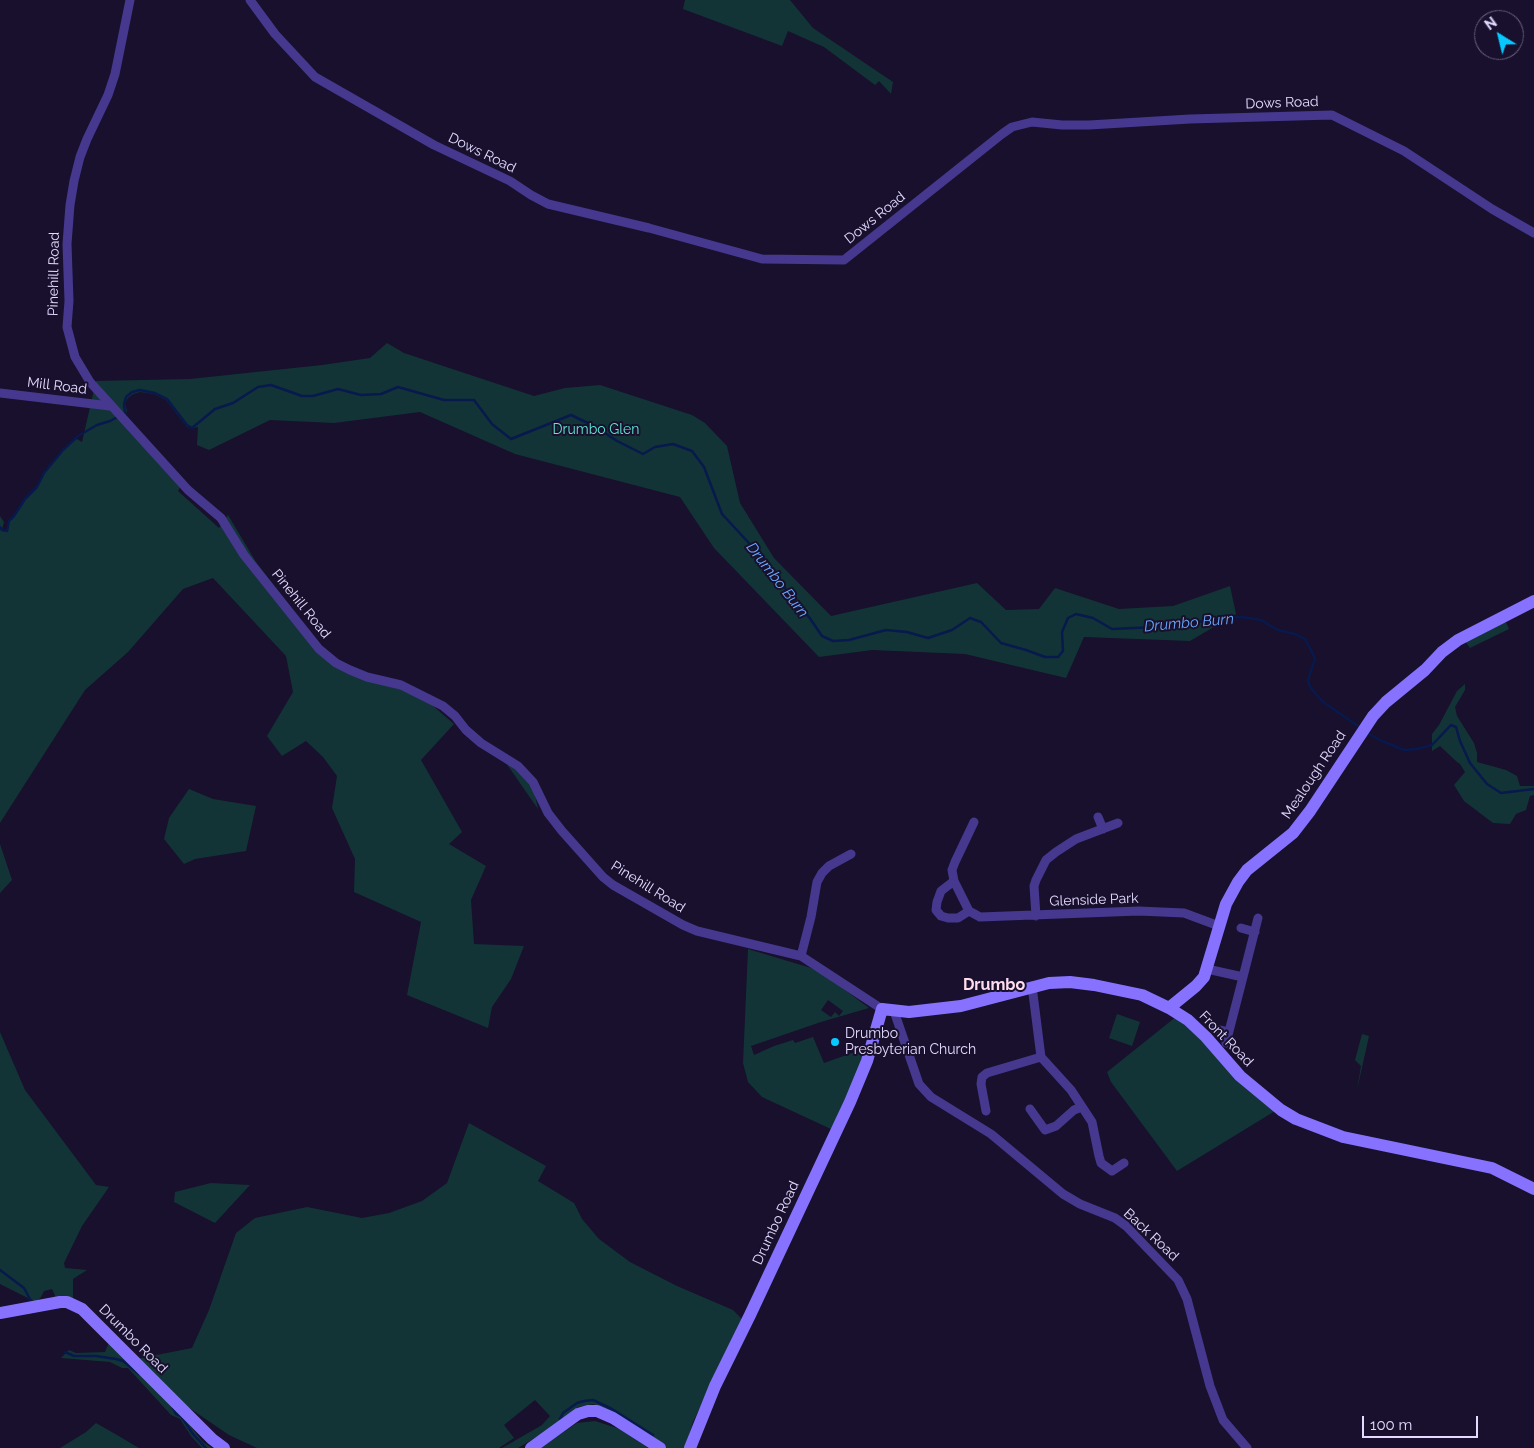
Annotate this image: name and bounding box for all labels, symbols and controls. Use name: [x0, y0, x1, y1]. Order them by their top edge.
north arrow: [1474, 10, 1524, 60]
text: N: [1482, 14, 1500, 33]
street label: Dows Road: [1245, 93, 1319, 113]
street label: Dows Road: [445, 129, 519, 177]
street label: Dows Road: [841, 188, 909, 248]
street label: Pinehill Road: [45, 232, 63, 316]
street label: Mill Road: [26, 374, 88, 398]
park label: Drumbo Glen: [553, 422, 639, 438]
water label: Drumbo Burn: [742, 539, 812, 621]
street label: Pinehill Road: [268, 566, 334, 642]
water label: Drumbo Burn: [1143, 610, 1235, 636]
street label: Mealough Road: [1278, 728, 1350, 822]
street label: Pinehill Road: [608, 858, 688, 916]
street label: Glenside Park: [1049, 890, 1139, 910]
district label: Drumbo: [963, 975, 1025, 995]
street label: Front Road: [1195, 1008, 1257, 1070]
place label: Drumbo Presbyterian Church: [845, 1026, 976, 1058]
marker: Drumbo Presbyterian Church: [829, 1036, 841, 1048]
street label: Drumbo Road: [749, 1179, 803, 1267]
street label: Back Road: [1120, 1205, 1182, 1265]
street label: Drumbo Road: [95, 1301, 171, 1377]
scale bar: [1364, 1406, 1480, 1438]
text: 100 m: [1370, 1416, 1412, 1434]

